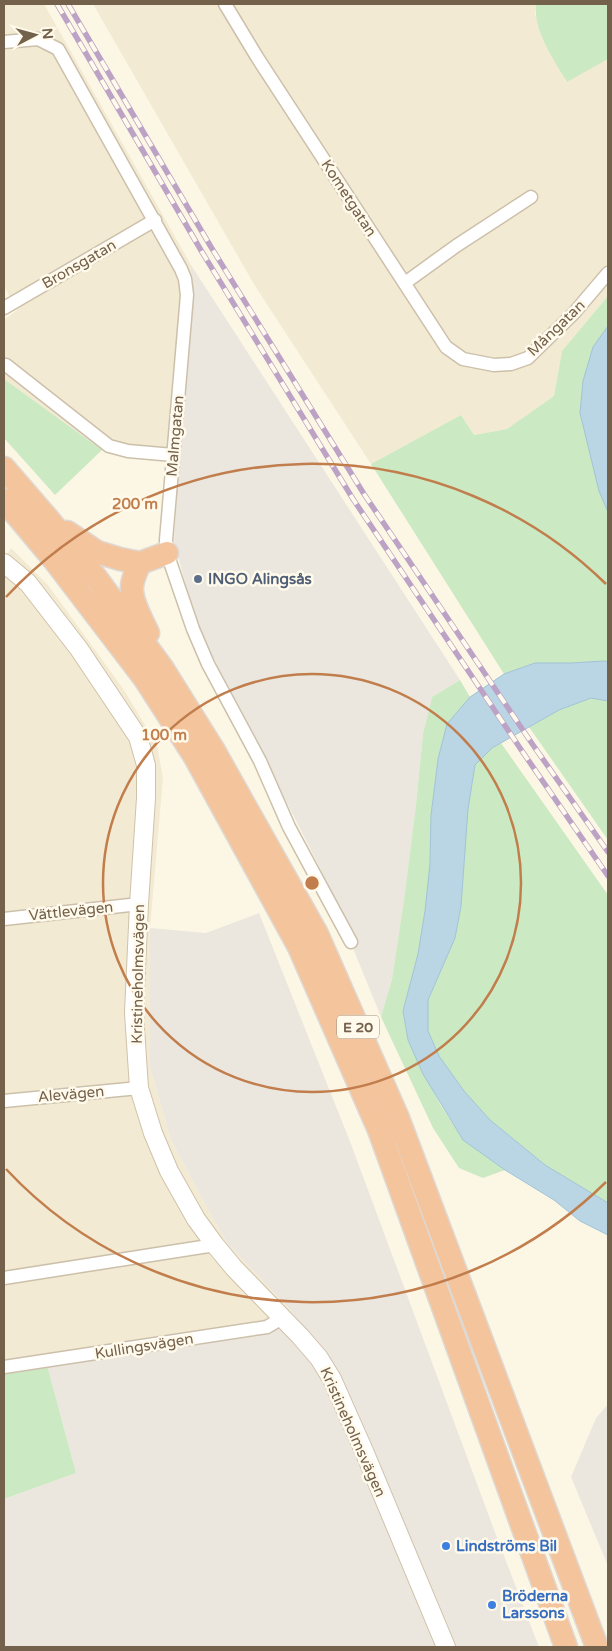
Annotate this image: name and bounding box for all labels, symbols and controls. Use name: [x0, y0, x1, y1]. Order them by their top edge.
north arrow: [10, 10, 60, 60]
text: N: [38, 27, 56, 40]
street label: Kometgatan: [317, 156, 381, 240]
street label: Bronsgatan: [39, 236, 119, 292]
street label: Mångatan: [523, 296, 589, 360]
street label: Malmgatan: [162, 395, 188, 477]
text: 200 m: [112, 495, 158, 513]
place label: INGO Alingsås: [208, 570, 312, 589]
marker: INGO Alingsås: [192, 573, 204, 585]
text: 100 m: [141, 726, 187, 744]
centre of rings: [303, 874, 321, 892]
street label: Vättlevägen: [28, 898, 114, 924]
street label: Kristineholmsvägen: [128, 904, 148, 1044]
road number: E 20: [337, 1016, 379, 1038]
street label: Alevägen: [37, 1082, 105, 1106]
street label: Kullingsvägen: [93, 1329, 195, 1363]
street label: Kristineholmsvägen: [316, 1364, 390, 1500]
place label: Lindströms Bil: [456, 1537, 557, 1555]
marker: Lindströms Bil: [440, 1540, 452, 1552]
place label: Bröderna Larssons: [502, 1587, 568, 1622]
marker: Bröderna Larssons: [486, 1599, 498, 1611]

